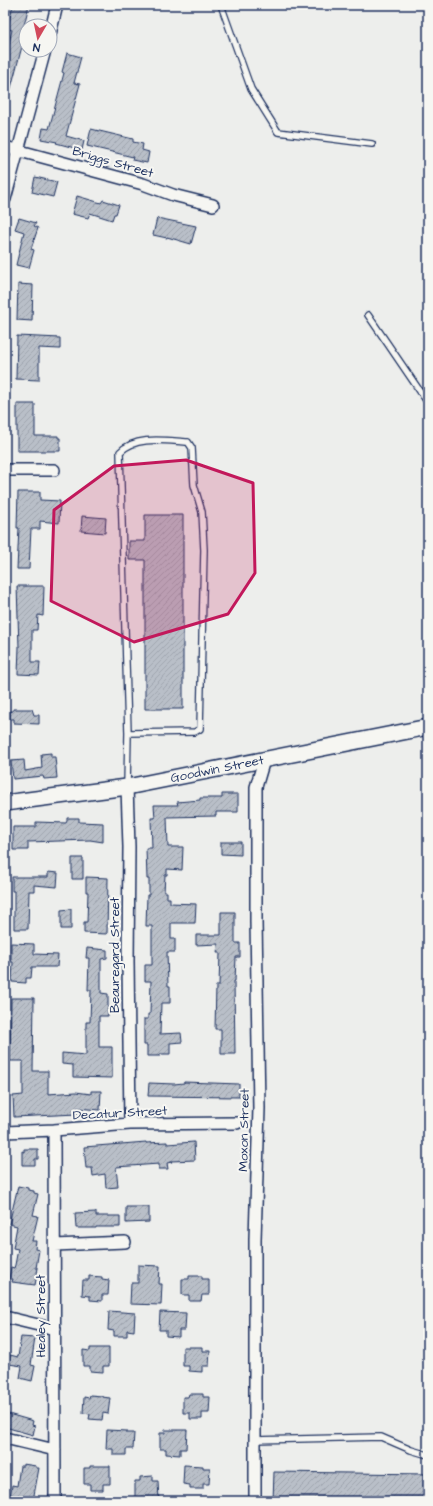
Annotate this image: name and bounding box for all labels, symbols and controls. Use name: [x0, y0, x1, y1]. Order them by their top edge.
north arrow: [18, 18, 58, 58]
text: N: [32, 39, 41, 55]
street label: Briggs Street: [70, 142, 156, 183]
street label: Goodwin Street: [169, 751, 266, 787]
street label: Beauregard Street: [106, 896, 125, 1013]
street label: Moxon Street: [234, 1087, 254, 1172]
street label: Decatur Street: [72, 1101, 168, 1124]
street label: Healey Street: [32, 1274, 51, 1358]

